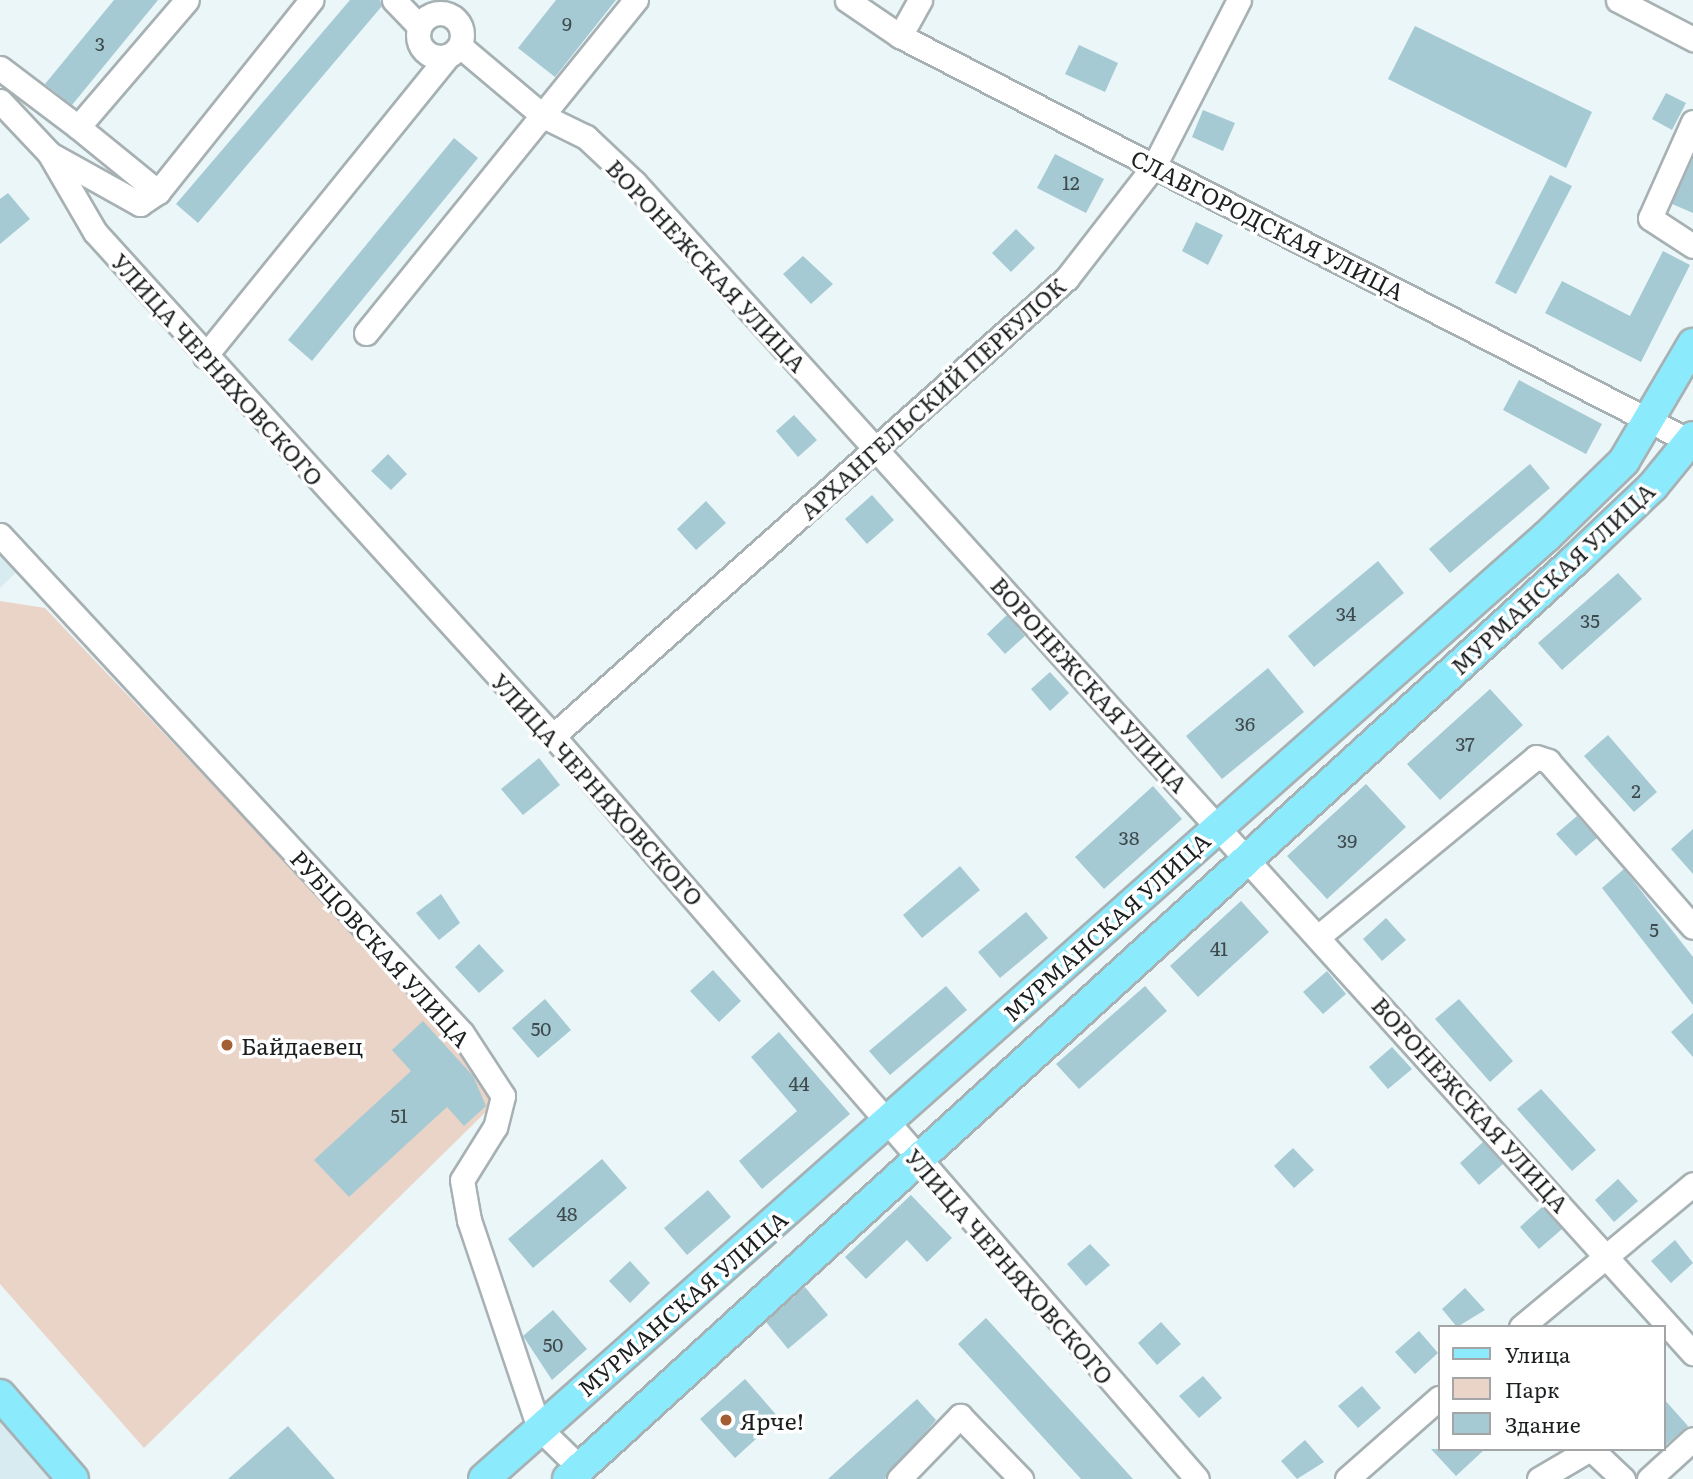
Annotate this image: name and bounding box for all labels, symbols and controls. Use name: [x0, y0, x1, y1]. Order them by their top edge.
house number: 9: [562, 13, 572, 35]
house number: 3: [95, 33, 105, 55]
street label: СЛАВГОРОДСКАЯ УЛИЦА: [1127, 143, 1409, 305]
street label: ВОРОНЕЖСКАЯ УЛИЦА: [601, 153, 813, 377]
house number: 12: [1062, 172, 1080, 194]
street label: УЛИЦА ЧЕРНЯХОВСКОГО: [106, 247, 330, 491]
street label: АРХАНГЕЛЬСКИЙ ПЕРЕУЛОК: [794, 271, 1070, 525]
street label: МУРМАНСКАЯ УЛИЦА: [1444, 476, 1660, 680]
street label: ВОРОНЕЖСКАЯ УЛИЦА: [986, 571, 1194, 797]
house number: 34: [1336, 603, 1356, 625]
house number: 35: [1580, 610, 1600, 632]
street label: УЛИЦА ЧЕРНЯХОВСКОГО: [486, 667, 710, 911]
house number: 36: [1235, 713, 1255, 735]
house number: 37: [1455, 733, 1475, 755]
house number: 2: [1631, 780, 1641, 802]
street label: МУРМАНСКАЯ УЛИЦА: [997, 826, 1215, 1026]
house number: 38: [1119, 827, 1139, 849]
house number: 39: [1337, 830, 1357, 852]
street label: РУБЦОВСКАЯ УЛИЦА: [285, 844, 477, 1052]
house number: 5: [1649, 919, 1659, 941]
house number: 41: [1210, 938, 1228, 960]
street label: ВОРОНЕЖСКАЯ УЛИЦА: [1367, 991, 1575, 1217]
house number: 50: [531, 1018, 551, 1040]
place label: Байдаевец: [241, 1031, 363, 1059]
marker: Байдаевец: [219, 1037, 235, 1053]
house number: 44: [789, 1073, 809, 1095]
house number: 51: [390, 1105, 408, 1127]
street label: УЛИЦА ЧЕРНЯХОВСКОГО: [900, 1143, 1120, 1389]
house number: 48: [557, 1203, 577, 1225]
street label: МУРМАНСКАЯ УЛИЦА: [572, 1204, 792, 1402]
legend: [1438, 1325, 1665, 1451]
house number: 50: [543, 1334, 563, 1356]
text: Улица: [1505, 1338, 1570, 1369]
text: Парк: [1505, 1373, 1559, 1404]
place label: Ярче!: [740, 1406, 804, 1434]
text: Здание: [1505, 1408, 1581, 1439]
marker: Ярче!: [718, 1412, 734, 1428]

